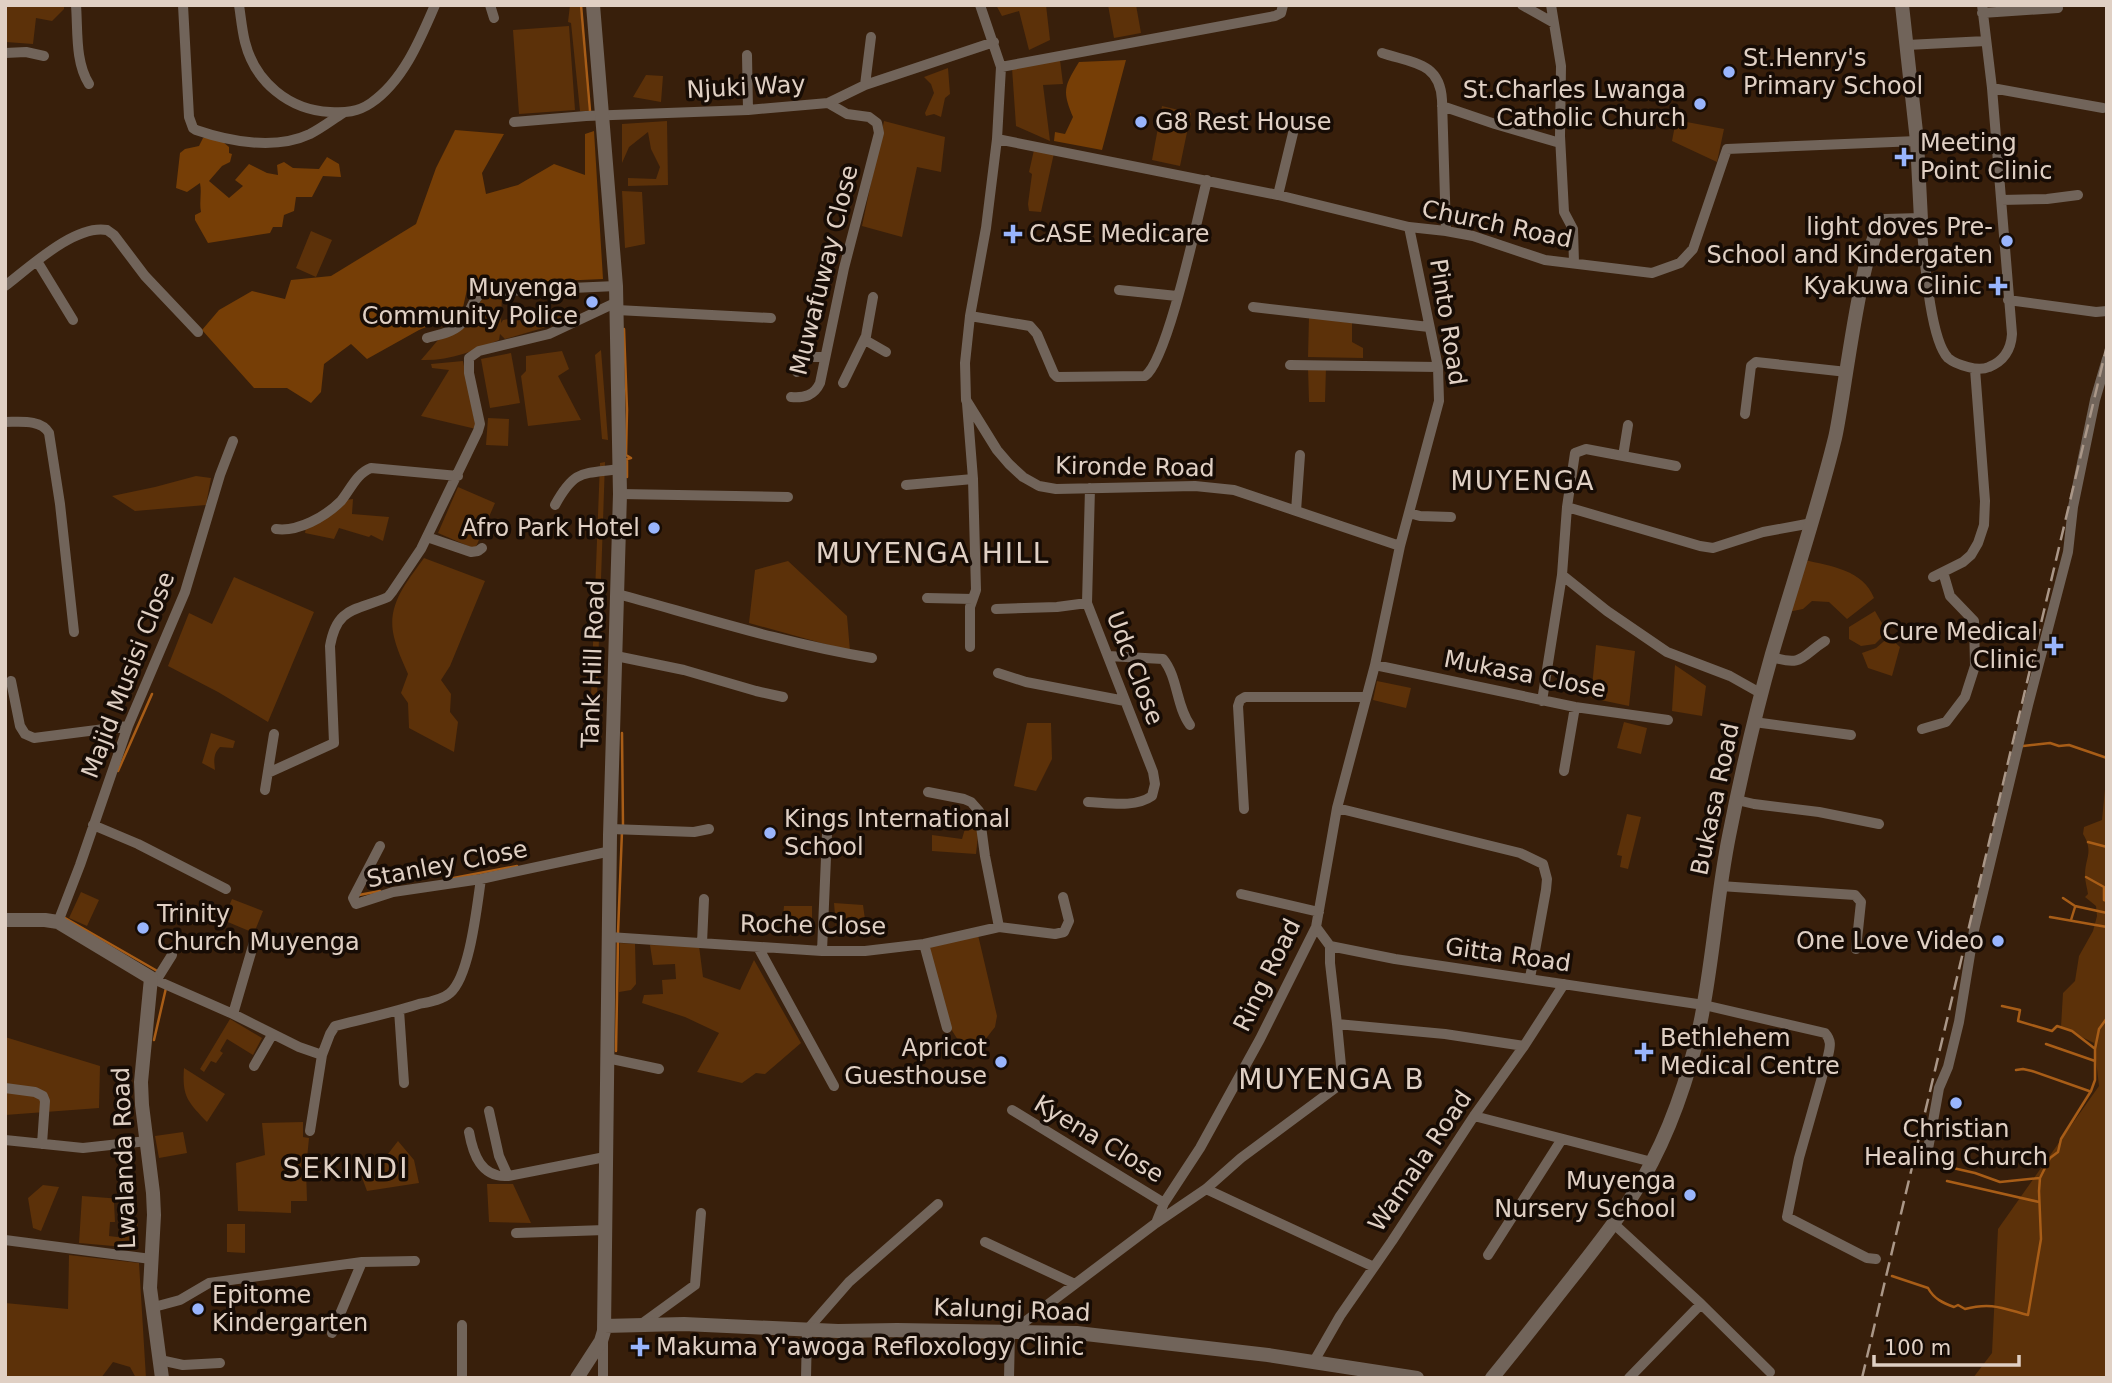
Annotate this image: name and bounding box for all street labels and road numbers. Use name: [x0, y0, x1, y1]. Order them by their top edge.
street label: Njuki Way: [686, 70, 806, 104]
street label: Muwafuway Close: [784, 162, 864, 378]
street label: Church Road: [1419, 194, 1575, 254]
street label: Pinto Road: [1424, 257, 1472, 387]
street label: Kironde Road: [1055, 452, 1215, 482]
street label: Majid Musisi Close: [76, 568, 180, 782]
street label: Tank Hill Road: [576, 580, 610, 749]
street label: Udc Close: [1101, 607, 1169, 729]
street label: Mukasa Close: [1442, 645, 1608, 703]
street label: Bukasa Road: [1685, 720, 1745, 878]
street label: Stanley Close: [364, 835, 530, 893]
street label: Roche Close: [740, 910, 886, 940]
street label: Ring Road: [1228, 914, 1306, 1036]
street label: Gitta Road: [1443, 932, 1573, 978]
street label: Lwalanda Road: [107, 1067, 141, 1249]
street label: Wamala Road: [1362, 1085, 1478, 1237]
street label: Kyena Close: [1029, 1089, 1169, 1189]
street label: Kalungi Road: [933, 1293, 1091, 1327]

